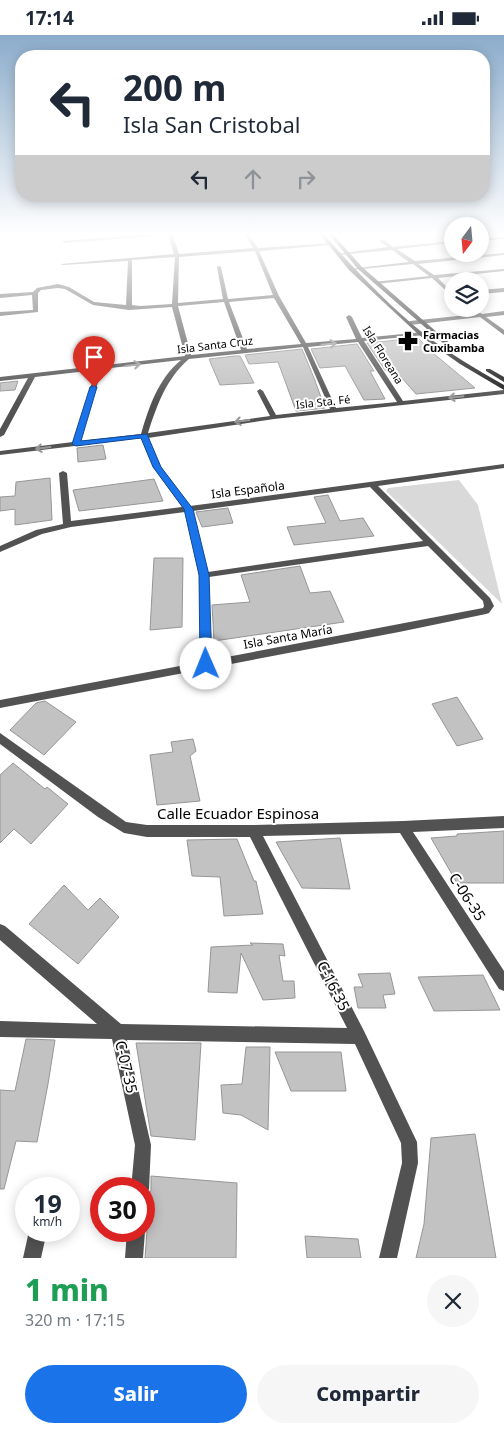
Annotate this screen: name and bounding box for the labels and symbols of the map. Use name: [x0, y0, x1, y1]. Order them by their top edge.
north arrow: [444, 217, 489, 263]
street label: Isla Floreana: [360, 323, 407, 387]
place label: Farmacias Cuxibamba: [423, 327, 485, 355]
pharmacy icon: Farmacias Cuxibamba: [397, 330, 419, 352]
street label: Isla Santa Cruz: [176, 332, 254, 357]
pin: [73, 336, 115, 387]
one-way arrow: [321, 339, 337, 349]
one-way arrow: [125, 360, 141, 370]
street label: Isla Sta. Fé: [295, 391, 351, 412]
one-way arrow: [448, 392, 464, 402]
one-way arrow: [234, 417, 250, 427]
one-way arrow: [36, 443, 52, 453]
street label: Isla Española: [210, 477, 286, 502]
street label: Isla Santa María: [242, 620, 334, 653]
position arrow: [179, 637, 231, 689]
street label: Calle Ecuador Espinosa: [157, 803, 319, 823]
street label: C-06-35: [445, 869, 491, 924]
street label: C-16-35: [313, 957, 355, 1014]
street label: C-07-35: [111, 1038, 143, 1095]
speed limit sign: 30: [90, 1177, 155, 1242]

